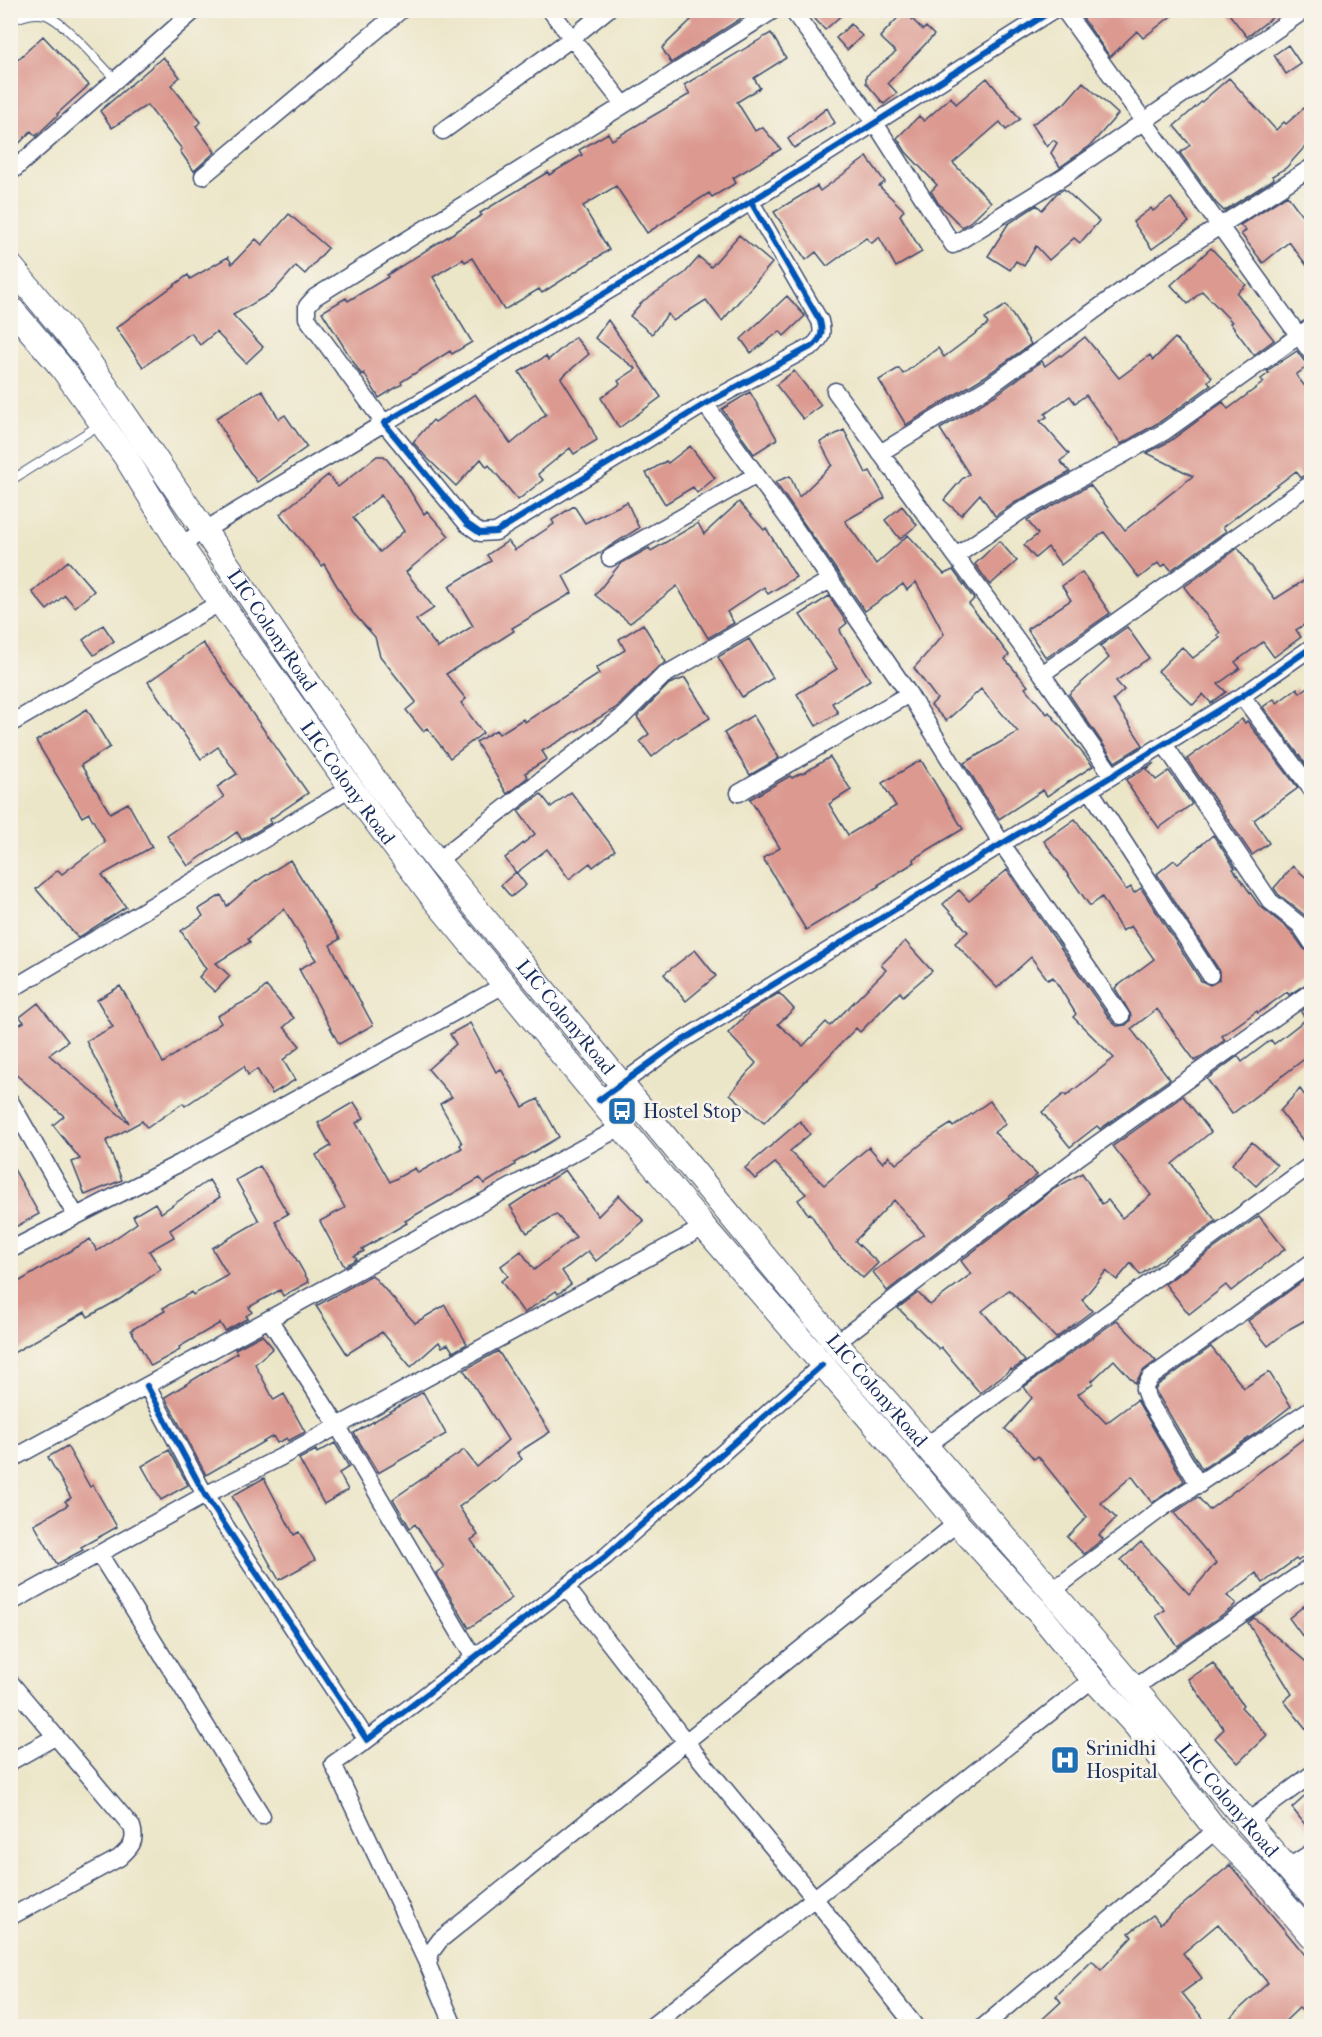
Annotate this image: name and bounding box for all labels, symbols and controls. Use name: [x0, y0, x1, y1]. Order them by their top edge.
street label: LIC ColonyRoad: [222, 565, 322, 697]
street label: LIC Colony Road: [295, 717, 401, 850]
street label: LIC ColonyRoad: [511, 955, 621, 1080]
bus stop icon: Hostel Stop: [606, 1095, 638, 1127]
place label: Hostel Stop: [643, 1100, 741, 1123]
street label: LIC ColonyRoad: [821, 1329, 933, 1453]
place label: Srinidhi Hospital: [1086, 1737, 1158, 1783]
street label: LIC ColonyRoad: [1173, 1739, 1284, 1863]
hospital icon: Srinidhi Hospital: [1049, 1744, 1081, 1776]

